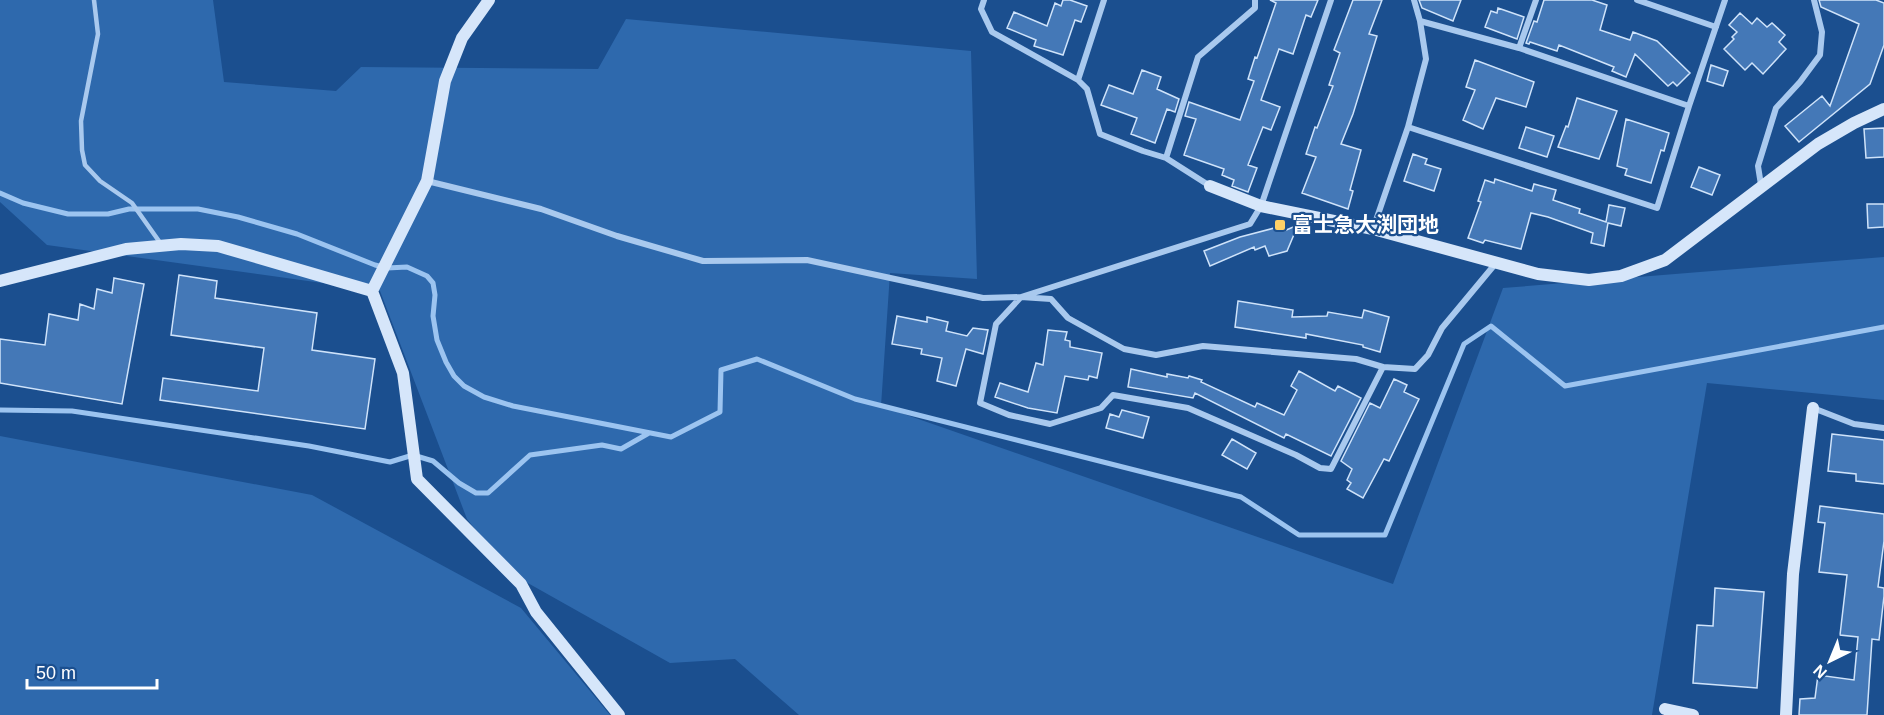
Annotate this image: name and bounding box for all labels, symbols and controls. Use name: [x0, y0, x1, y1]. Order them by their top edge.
place label: 富士急大渕団地: [1292, 213, 1439, 236]
marker: 富士急大渕団地: [1273, 218, 1287, 232]
north arrow: [1800, 631, 1860, 691]
scale bar: [27, 652, 158, 690]
text: N: [1810, 661, 1830, 682]
text: 50 m: [36, 663, 76, 683]

